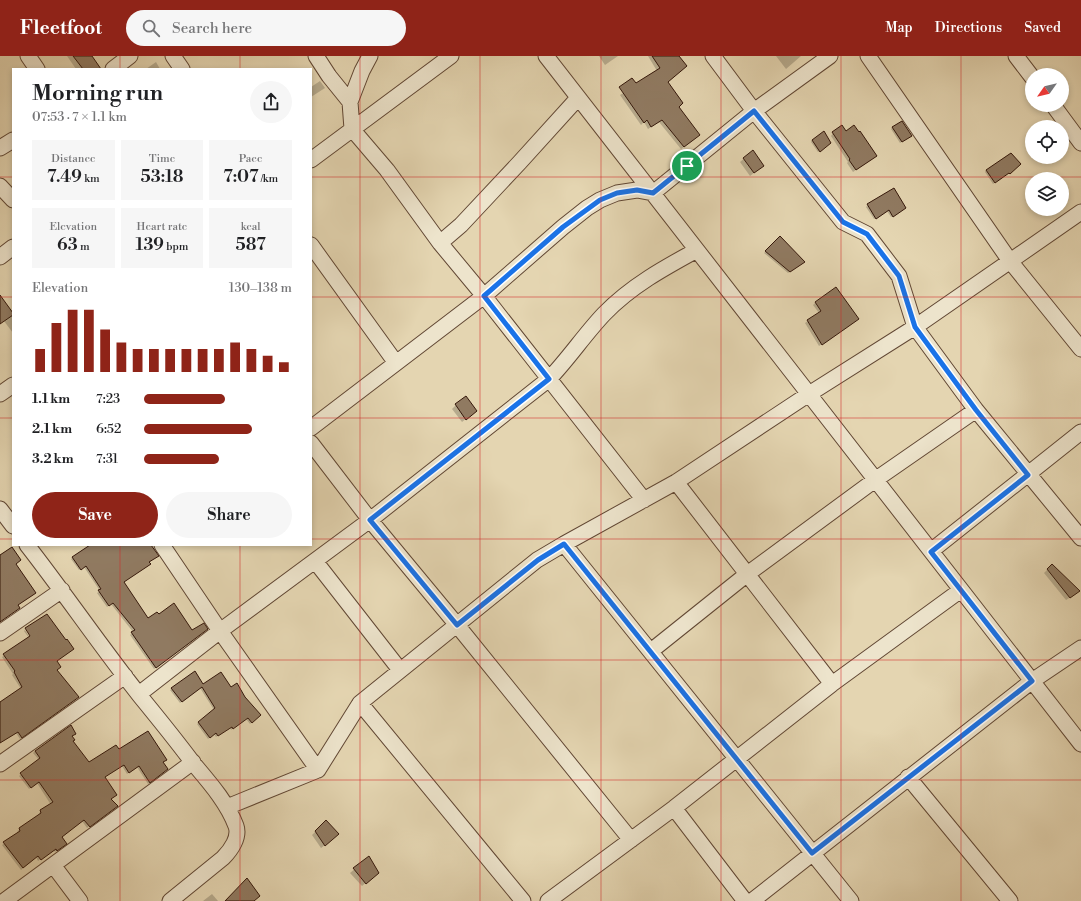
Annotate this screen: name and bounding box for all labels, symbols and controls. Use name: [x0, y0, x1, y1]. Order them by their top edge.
search box: [126, 10, 406, 46]
text: Fleetfoot: [20, 16, 102, 40]
icon: search: [140, 17, 162, 39]
text: Search here: [172, 19, 252, 38]
text: Map: [885, 19, 913, 37]
text: Directions: [935, 19, 1002, 37]
text: Saved: [1024, 19, 1061, 37]
north arrow: [1025, 68, 1069, 112]
map controls: [1025, 68, 1069, 216]
text: Morning run: [32, 80, 163, 107]
button: share: [250, 81, 292, 123]
text: 07:53 · 7 × 1.1 km: [32, 109, 127, 125]
button: locate: [1025, 120, 1069, 164]
pin: [670, 149, 704, 183]
text: Distance: [51, 152, 96, 166]
text: Time: [149, 152, 175, 166]
text: Pace: [239, 152, 262, 166]
icon: arrive: [676, 155, 698, 177]
text: 7.49: [47, 166, 82, 188]
text: 53:18: [141, 166, 183, 188]
text: 7:07: [223, 166, 258, 188]
text: km: [82, 172, 100, 186]
text: /km: [258, 172, 278, 186]
button: layers: [1025, 172, 1069, 216]
text: Elevation: [50, 220, 97, 234]
text: Heart rate: [137, 220, 187, 234]
text: kcal: [241, 220, 261, 234]
text: 63: [57, 234, 78, 256]
text: 139: [136, 234, 164, 256]
text: 587: [236, 234, 266, 256]
text: m: [78, 240, 90, 254]
text: bpm: [164, 240, 188, 254]
text: Elevation: [32, 280, 88, 296]
text: 130–138 m: [229, 280, 292, 296]
text: 1.1 km: [32, 391, 70, 407]
text: 7:23: [96, 391, 120, 407]
text: 2.1 km: [32, 421, 72, 437]
text: 6:52: [96, 421, 121, 437]
text: 3.2 km: [32, 451, 73, 467]
text: 7:31: [96, 451, 118, 467]
button: Save: [32, 492, 158, 538]
button: Share: [166, 492, 292, 538]

